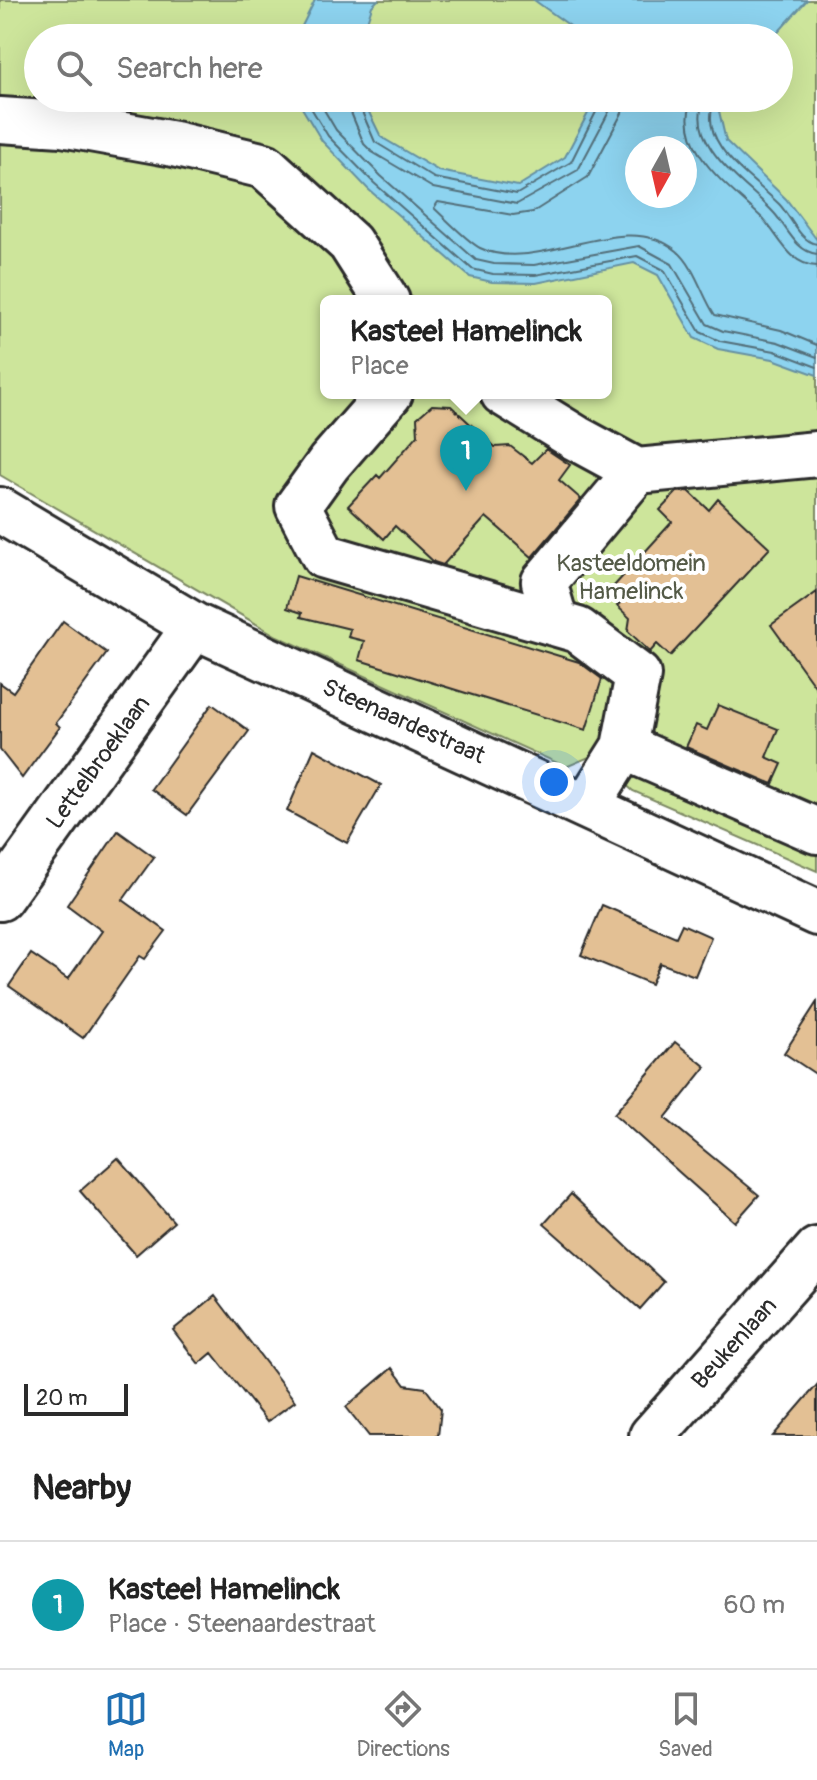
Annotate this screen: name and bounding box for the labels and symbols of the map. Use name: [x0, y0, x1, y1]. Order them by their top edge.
north arrow: [625, 136, 697, 208]
pin: 1: [440, 425, 492, 491]
park label: Kasteeldomein Hamelinck: [556, 549, 706, 606]
street label: Steenaardestraat: [318, 673, 490, 770]
street label: Lettelbroeklaan: [40, 690, 157, 835]
your location: [534, 762, 574, 802]
street label: Beukenlaan: [686, 1292, 783, 1395]
scale bar: [24, 1380, 128, 1416]

